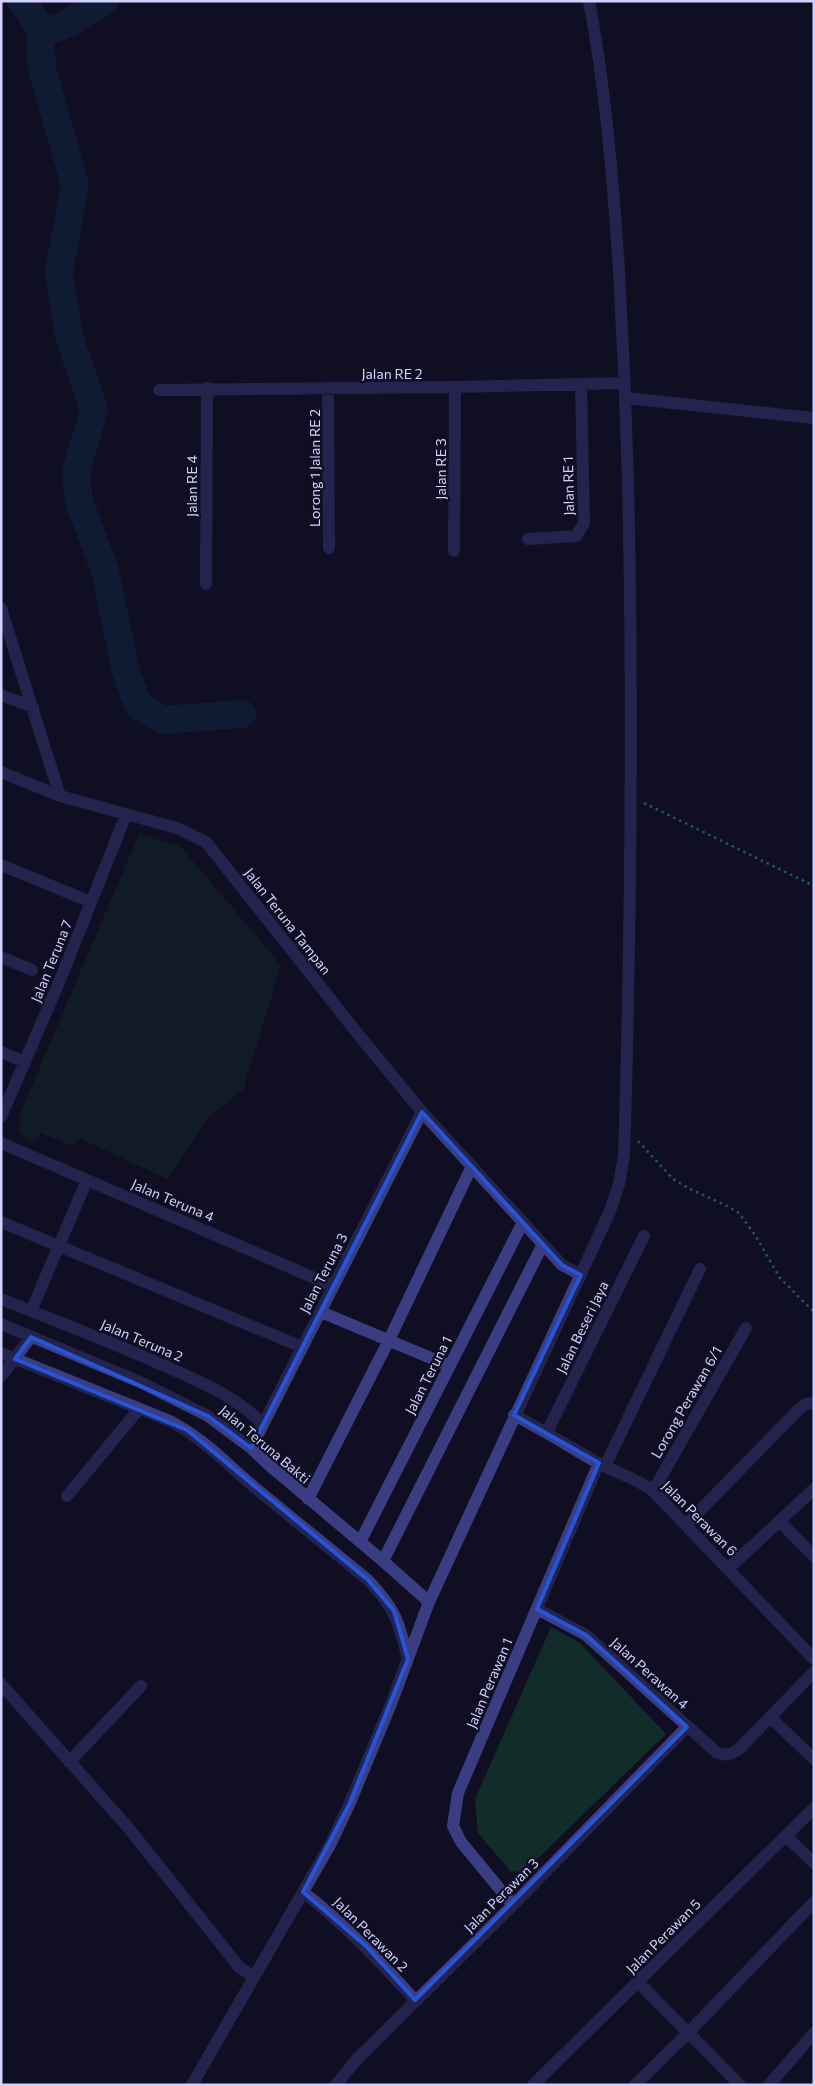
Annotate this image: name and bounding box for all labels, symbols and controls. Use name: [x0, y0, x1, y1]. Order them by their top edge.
street label: Jalan RE 2: [361, 365, 423, 382]
street label: Lorong 1 Jalan RE 2: [306, 409, 323, 527]
street label: Jalan RE 3: [432, 438, 449, 500]
street label: Jalan RE 4: [183, 455, 200, 517]
street label: Jalan RE 1: [559, 456, 577, 516]
street label: Jalan Teruna Tampan: [241, 864, 335, 978]
street label: Jalan Teruna 7: [27, 917, 75, 1005]
street label: Jalan Teruna 4: [129, 1175, 217, 1225]
street label: Jalan Teruna 3: [296, 1230, 350, 1316]
street label: Jalan Beseri Jaya: [552, 1278, 612, 1376]
street label: Jalan Teruna 2: [98, 1315, 186, 1365]
street label: Jalan Teruna 1: [401, 1333, 455, 1417]
street label: Lorong Perawan 6/1: [647, 1343, 725, 1461]
street label: Jalan Teruna Bakti: [216, 1401, 314, 1487]
street label: Jalan Perawan 6: [659, 1477, 741, 1559]
street label: Jalan Perawan 4: [608, 1634, 693, 1713]
street label: Jalan Perawan 1: [462, 1635, 516, 1731]
street label: Jalan Perawan 3: [460, 1854, 542, 1936]
street label: Jalan Perawan 2: [330, 1893, 412, 1975]
street label: Jalan Perawan 5: [622, 1895, 704, 1977]

